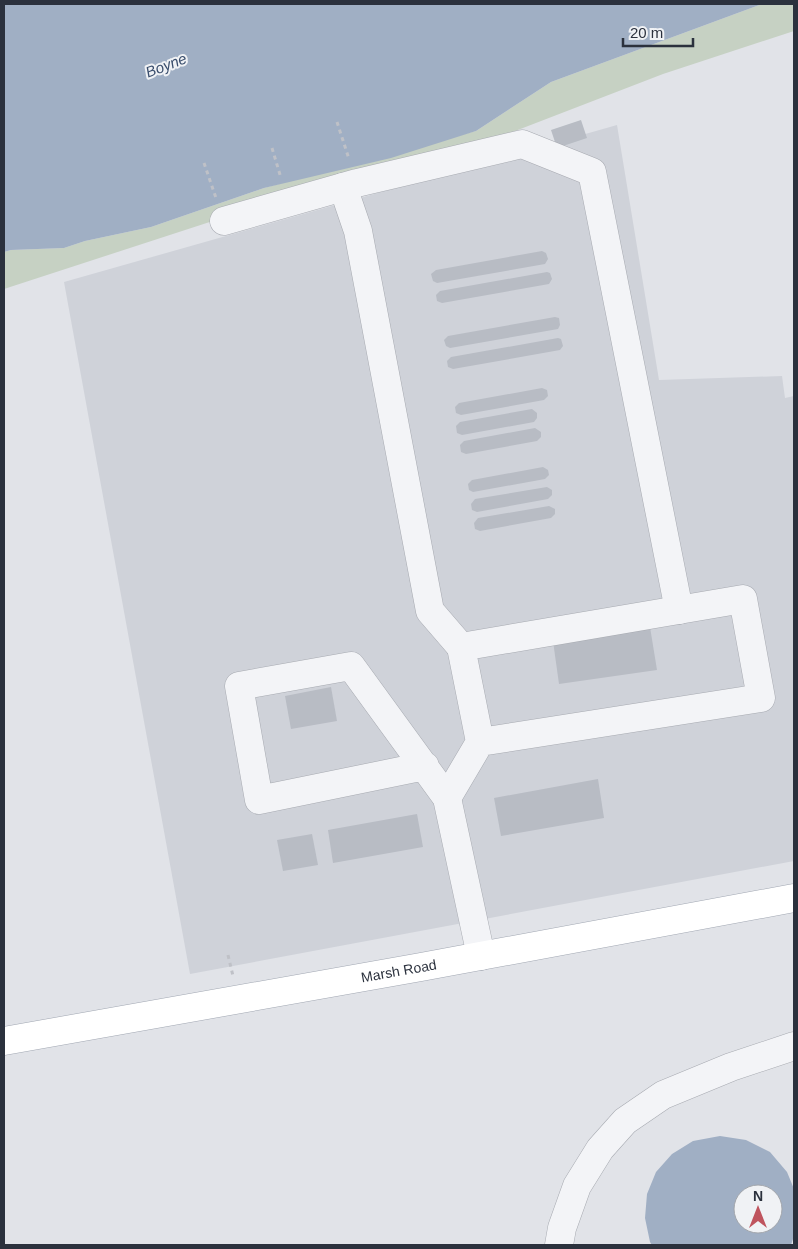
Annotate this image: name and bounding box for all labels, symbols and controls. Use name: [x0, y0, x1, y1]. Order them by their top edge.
scale bar: [623, 15, 693, 47]
text: 20 m: [630, 24, 663, 41]
water label: Boyne: [143, 49, 189, 81]
street label: Marsh Road: [360, 956, 438, 985]
north arrow: [733, 1184, 783, 1234]
text: N: [753, 1188, 763, 1204]

